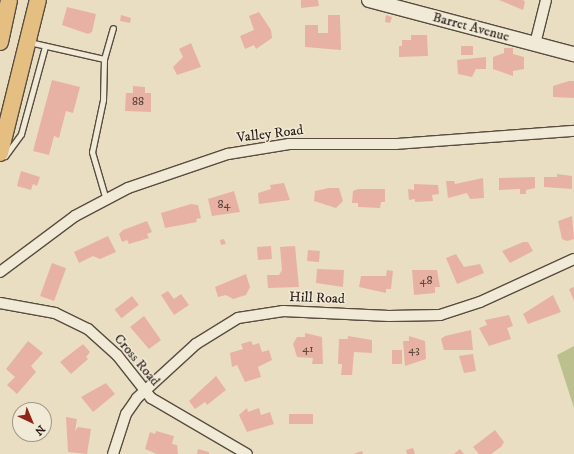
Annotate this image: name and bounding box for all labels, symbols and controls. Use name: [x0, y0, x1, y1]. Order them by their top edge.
street label: Barret Avenue: [431, 9, 511, 45]
house number: 88: [132, 95, 144, 109]
street label: Valley Road: [236, 122, 304, 146]
house number: 84: [218, 198, 230, 212]
house number: 48: [420, 274, 432, 288]
street label: Hill Road: [289, 289, 345, 307]
street label: Cross Road: [110, 331, 164, 389]
house number: 41: [302, 342, 314, 356]
house number: 43: [408, 343, 420, 357]
north arrow: [12, 402, 52, 442]
text: N: [32, 422, 48, 438]

